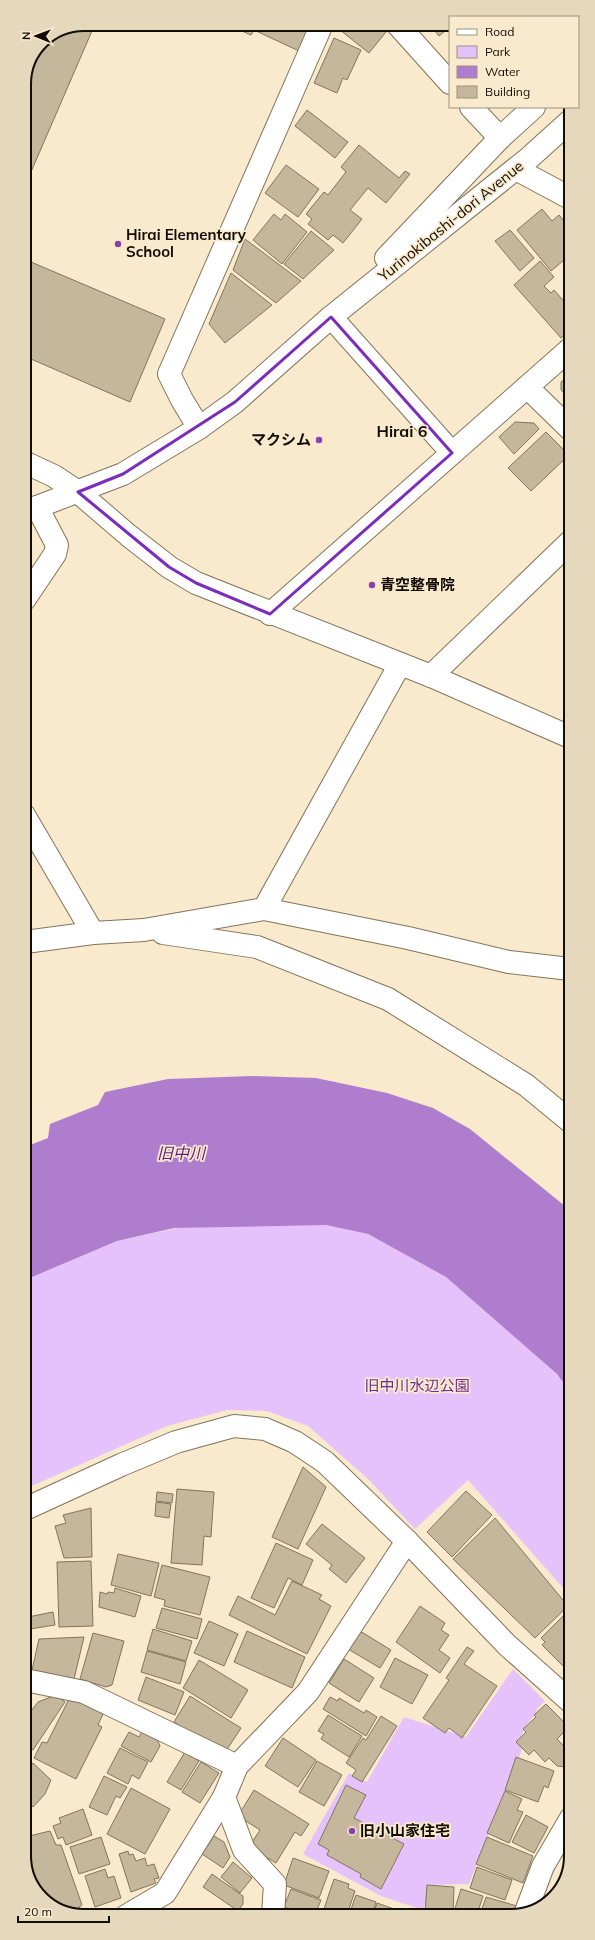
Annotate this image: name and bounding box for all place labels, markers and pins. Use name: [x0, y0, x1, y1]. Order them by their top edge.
place label: Hirai Elementary School: [126, 225, 247, 261]
marker: Hirai Elementary School: [113, 239, 123, 249]
place label: マクシム: [251, 430, 311, 449]
marker: マクシム: [314, 435, 324, 445]
place label: 青空整骨院: [380, 575, 455, 594]
marker: 青空整骨院: [367, 580, 377, 590]
place label: 旧小山家住宅: [360, 1821, 450, 1840]
marker: 旧小山家住宅: [347, 1826, 357, 1836]

